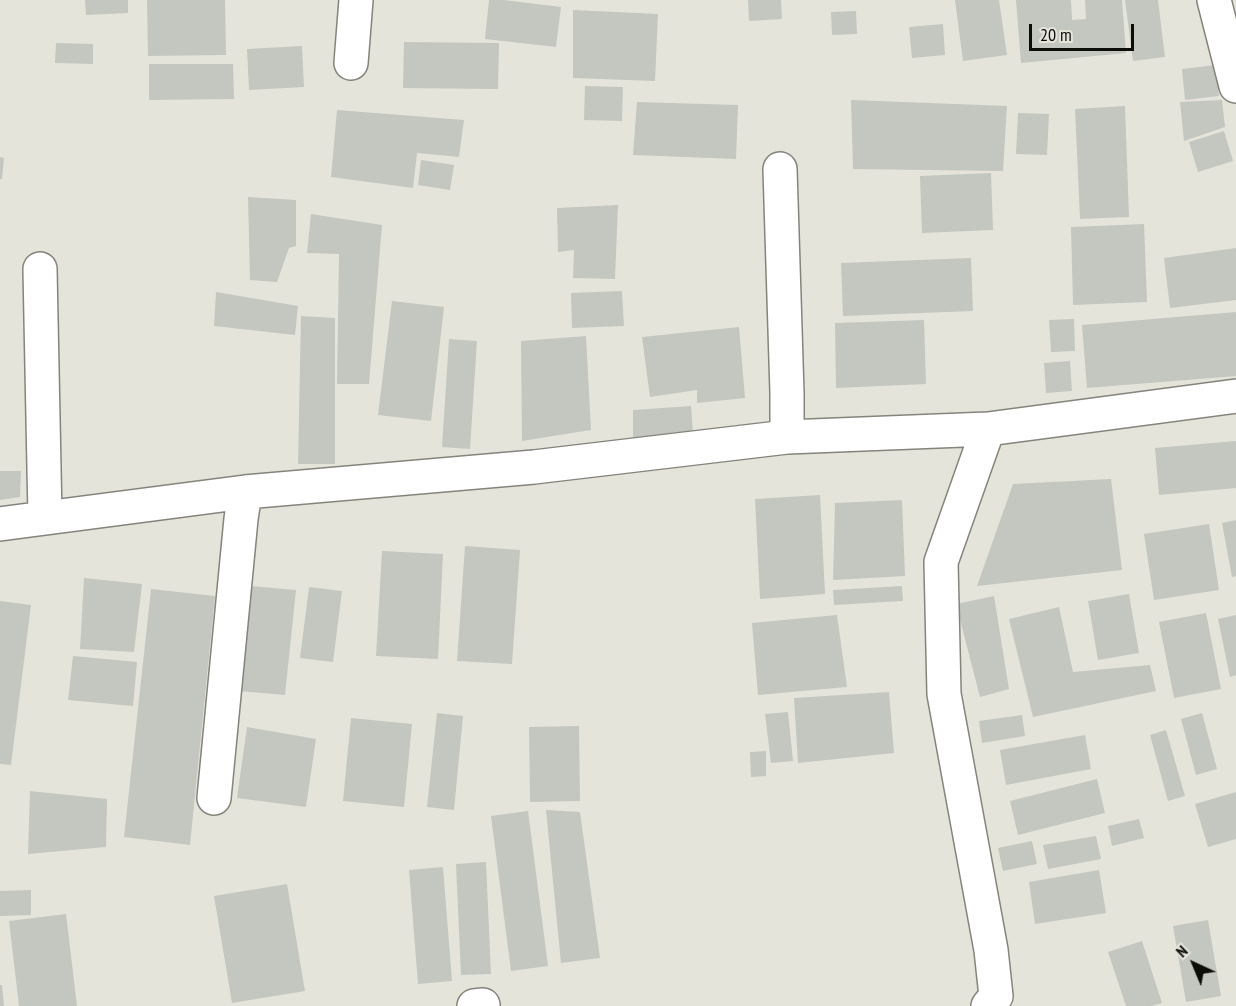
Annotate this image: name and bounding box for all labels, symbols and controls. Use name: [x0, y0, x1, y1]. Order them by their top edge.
scale bar: [1032, 12, 1137, 50]
text: 20 m: [1040, 23, 1072, 46]
north arrow: [1164, 934, 1224, 994]
text: N: [1171, 941, 1192, 961]

